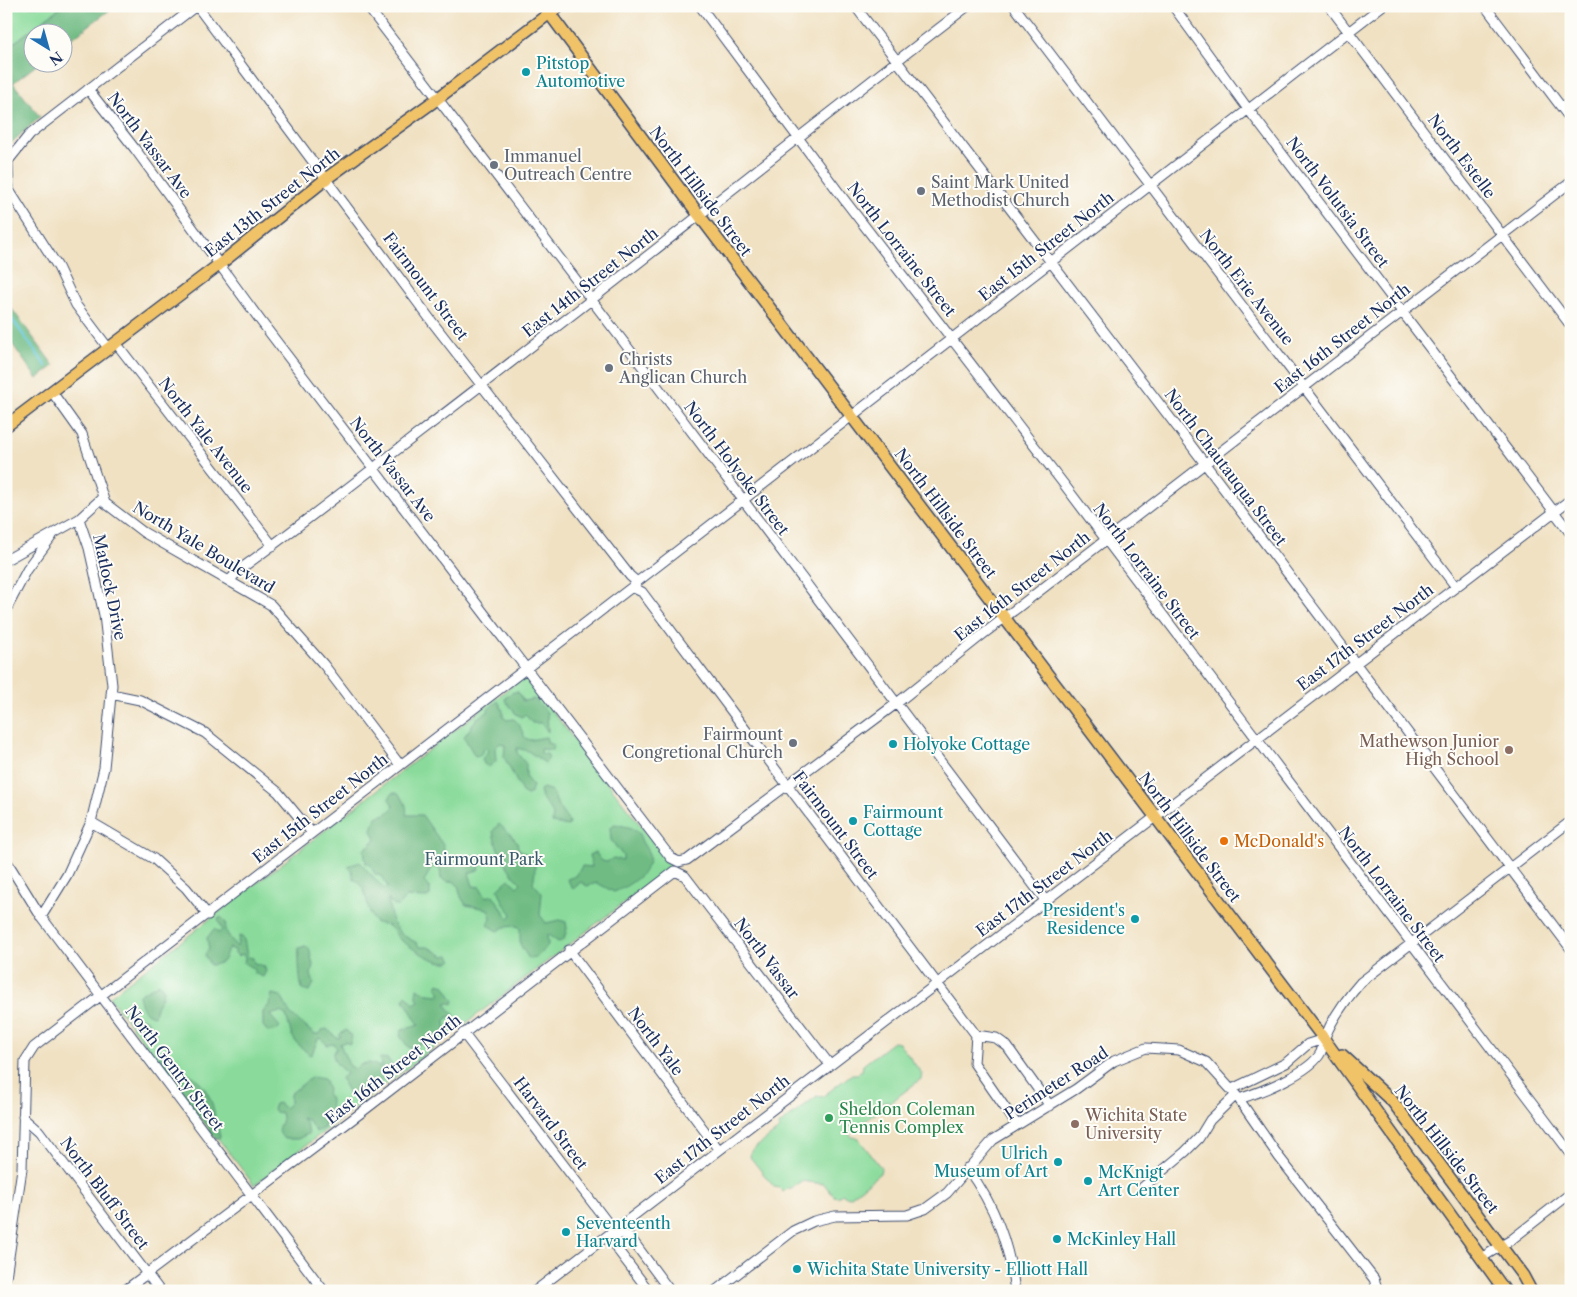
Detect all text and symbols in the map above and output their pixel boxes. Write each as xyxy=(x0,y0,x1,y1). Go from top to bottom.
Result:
north arrow xyxy=(22,22,72,72)
text: N xyxy=(46,48,66,69)
place label: Pitstop Automotive xyxy=(535,53,625,91)
marker: Pitstop Automotive xyxy=(520,66,532,78)
street label: North Vassar Ave xyxy=(104,88,196,202)
street label: North Estelle xyxy=(1424,110,1500,202)
street label: North Hillside Street xyxy=(646,122,757,260)
street label: North Volutsia Street xyxy=(1282,133,1394,272)
street label: East 13th Street North xyxy=(200,143,344,261)
place label: Immanuel Outreach Centre xyxy=(504,146,632,184)
marker: Immanuel Outreach Centre xyxy=(488,159,500,171)
place label: Saint Mark United Methodist Church xyxy=(931,172,1070,210)
street label: North Lorraine Street xyxy=(843,178,961,320)
marker: Saint Mark United Methodist Church xyxy=(915,185,927,197)
street label: East 15th Street North xyxy=(974,187,1118,305)
street label: East 14th Street North xyxy=(518,223,662,341)
street label: North Erie Avenue xyxy=(1196,225,1298,349)
street label: Fairmount Street xyxy=(379,228,473,344)
street label: East 16th Street North xyxy=(1270,279,1414,397)
place label: Christs Anglican Church xyxy=(618,349,747,387)
marker: Christs Anglican Church xyxy=(603,362,615,374)
street label: North Yale Avenue xyxy=(155,373,257,497)
street label: North Chautauqua Street xyxy=(1160,385,1292,550)
street label: North Holyoke Street xyxy=(680,397,794,539)
street label: North Vassar Ave xyxy=(346,413,440,525)
street label: North Hillside Street xyxy=(891,444,1002,582)
street label: North Yale Boulevard xyxy=(129,497,279,597)
street label: North Lorraine Street xyxy=(1089,499,1205,643)
street label: East 16th Street North xyxy=(950,527,1094,645)
street label: Matlock Drive xyxy=(89,532,131,642)
street label: East 17th Street North xyxy=(1293,579,1437,695)
place label: Fairmount Congretional Church xyxy=(622,724,783,762)
place label: Mathewson Junior High School xyxy=(1359,731,1499,769)
place label: Holyoke Cottage xyxy=(903,734,1030,754)
marker: Fairmount Congretional Church xyxy=(787,737,799,749)
marker: Holyoke Cottage xyxy=(887,738,899,750)
marker: Mathewson Junior High School xyxy=(1503,744,1515,756)
street label: East 15th Street North xyxy=(248,749,392,867)
street label: Fairmount Street xyxy=(789,767,883,883)
street label: North Hillside Street xyxy=(1135,768,1246,906)
place label: Fairmount Cottage xyxy=(863,802,943,840)
marker: Fairmount Cottage xyxy=(847,815,859,827)
street label: North Lorraine Street xyxy=(1334,822,1450,966)
street label: East 17th Street North xyxy=(972,825,1116,941)
place label: McDonald's xyxy=(1234,831,1324,851)
marker: McDonald's xyxy=(1218,835,1230,847)
park label: Fairmount Park xyxy=(424,849,544,869)
place label: President's Residence xyxy=(1042,900,1125,938)
marker: President's Residence xyxy=(1129,913,1141,925)
street label: North Vassar xyxy=(730,914,804,1003)
street label: North Gentry Street xyxy=(121,1001,229,1135)
street label: North Yale xyxy=(624,1003,688,1079)
street label: East 16th Street North xyxy=(321,1010,465,1128)
street label: Perimeter Road xyxy=(1000,1042,1112,1124)
street label: East 17th Street North xyxy=(651,1070,793,1188)
street label: Harvard Street xyxy=(510,1073,593,1174)
street label: North Hillside Street xyxy=(1391,1081,1504,1217)
place label: Sheldon Coleman Tennis Complex xyxy=(839,1099,975,1137)
place label: Wichita State University xyxy=(1084,1105,1187,1143)
marker: Sheldon Coleman Tennis Complex xyxy=(823,1112,835,1124)
marker: Wichita State University xyxy=(1069,1118,1081,1130)
street label: North Bluff Street xyxy=(56,1133,154,1253)
place label: Ulrich Museum of Art xyxy=(934,1143,1048,1181)
marker: Ulrich Museum of Art xyxy=(1052,1156,1064,1168)
place label: McKnigt Art Center xyxy=(1097,1162,1179,1200)
marker: McKnigt Art Center xyxy=(1082,1175,1094,1187)
place label: Seventeenth Harvard xyxy=(576,1213,671,1251)
marker: Seventeenth Harvard xyxy=(560,1226,572,1238)
place label: McKinley Hall xyxy=(1067,1229,1176,1249)
marker: McKinley Hall xyxy=(1051,1233,1063,1245)
place label: Wichita State University - Elliott Hall xyxy=(806,1259,1088,1279)
marker: Wichita State University - Elliott Hall xyxy=(791,1263,803,1275)

